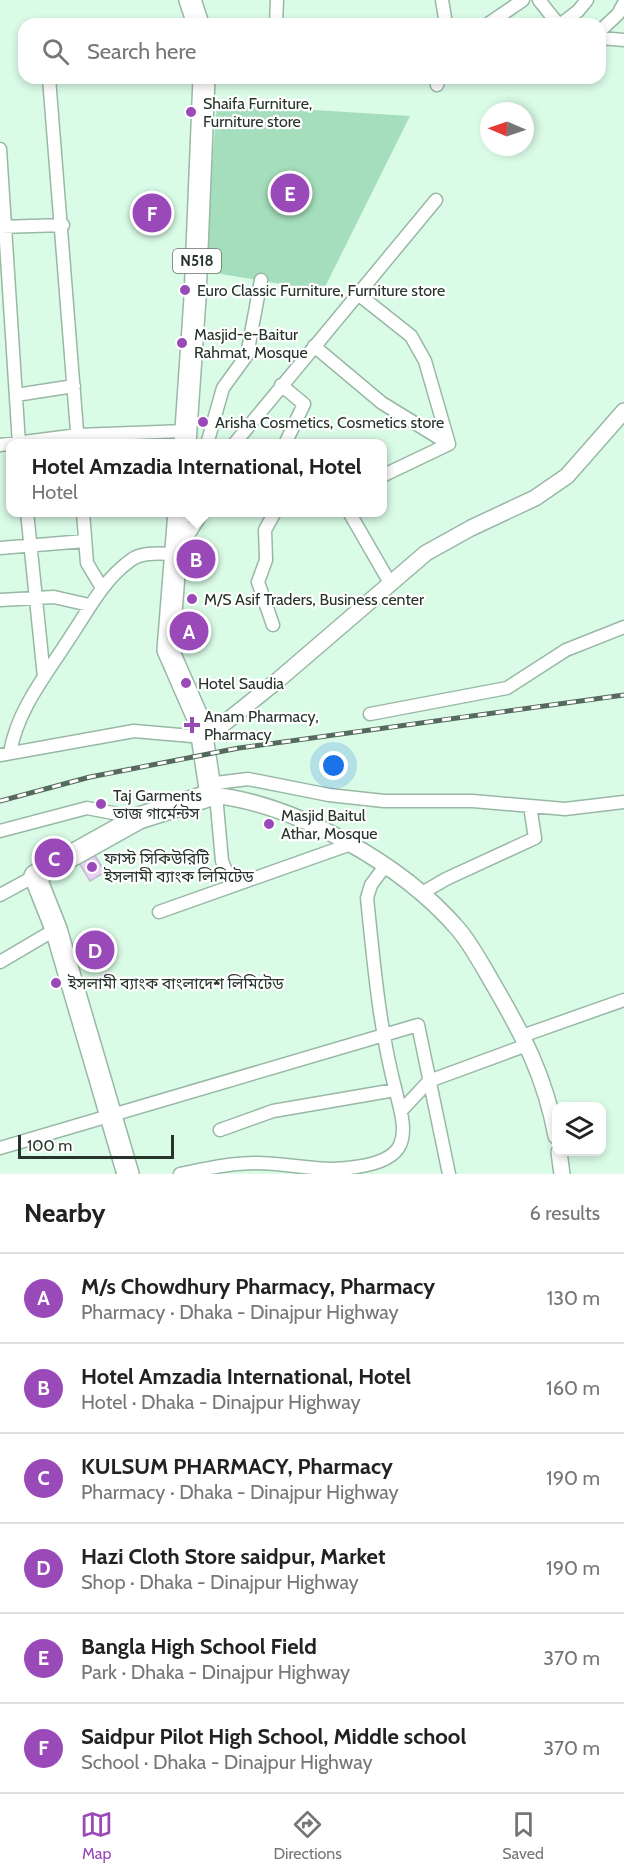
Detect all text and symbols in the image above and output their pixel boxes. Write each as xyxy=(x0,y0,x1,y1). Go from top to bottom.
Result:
search box xyxy=(18,18,606,84)
icon: search xyxy=(39,35,72,68)
text: Search here xyxy=(87,38,196,65)
place label: Shaifa Furniture, Furniture store xyxy=(203,94,312,131)
north arrow xyxy=(480,102,534,156)
marker: Shaifa Furniture, Furniture store xyxy=(184,105,198,119)
pin: E xyxy=(270,170,310,216)
pin: F xyxy=(132,190,172,236)
road number: N518 xyxy=(173,249,221,273)
place label: Euro Classic Furniture, Furniture store xyxy=(197,281,445,300)
marker: Euro Classic Furniture, Furniture store xyxy=(178,283,192,297)
place label: Masjid-e-Baitur Rahmat, Mosque xyxy=(194,325,308,362)
marker: Masjid-e-Baitur Rahmat, Mosque xyxy=(175,336,189,350)
place label: Arisha Cosmetics, Cosmetics store xyxy=(215,413,444,432)
marker: Arisha Cosmetics, Cosmetics store xyxy=(196,415,210,429)
popup xyxy=(6,439,387,517)
text: Hotel Amzadia International, Hotel xyxy=(31,453,362,480)
text: Hotel xyxy=(31,480,78,504)
pin: B xyxy=(176,536,216,582)
place label: M/S Asif Traders, Business center xyxy=(204,590,425,609)
marker: M/S Asif Traders, Business center xyxy=(185,592,199,606)
pin: A xyxy=(170,608,208,654)
place label: Hotel Saudia xyxy=(198,674,284,693)
marker: Hotel Saudia xyxy=(179,676,193,690)
place label: Anam Pharmacy, Pharmacy xyxy=(204,707,319,744)
marker: Anam Pharmacy, Pharmacy xyxy=(185,718,199,732)
your location xyxy=(319,751,348,780)
place label: Taj Garments তাজ গার্মেন্টস xyxy=(112,786,202,823)
marker: Taj Garments তাজ গার্মেন্টস xyxy=(94,797,108,811)
place label: Masjid Baitul Athar, Mosque xyxy=(281,806,378,843)
marker: Masjid Baitul Athar, Mosque xyxy=(262,817,276,831)
pin: C xyxy=(34,836,74,880)
place label: ফাস্ট সিকিউরিটি ইসলামী ব্যাংক লিমিটেড xyxy=(103,849,254,886)
marker: ফাস্ট সিকিউরিটি ইসলামী ব্যাংক লিমিটেড xyxy=(85,860,99,874)
pin: D xyxy=(76,928,115,972)
place label: ইসলামী ব্যাংক বাংলাদেশ লিমিটেড xyxy=(67,974,284,993)
marker: ইসলামী ব্যাংক বাংলাদেশ লিমিটেড xyxy=(49,976,63,990)
map controls xyxy=(552,1102,606,1156)
button: layers xyxy=(552,1102,606,1156)
scale bar xyxy=(18,1132,174,1160)
text: 100 m xyxy=(27,1136,72,1155)
text: Nearby xyxy=(24,1197,105,1229)
text: 6 results xyxy=(529,1201,600,1225)
text: M/s Chowdhury Pharmacy, Pharmacy xyxy=(81,1273,435,1300)
text: A xyxy=(37,1286,50,1310)
text: 130 m xyxy=(547,1286,600,1310)
text: Pharmacy · Dhaka - Dinajpur Highway xyxy=(81,1300,399,1324)
text: Hotel Amzadia International, Hotel xyxy=(81,1363,411,1390)
text: B xyxy=(37,1376,50,1400)
text: 160 m xyxy=(546,1376,600,1400)
text: Hotel · Dhaka - Dinajpur Highway xyxy=(81,1390,361,1414)
text: KULSUM PHARMACY, Pharmacy xyxy=(81,1453,393,1480)
text: C xyxy=(37,1466,50,1490)
text: 190 m xyxy=(546,1466,600,1490)
text: Pharmacy · Dhaka - Dinajpur Highway xyxy=(81,1480,399,1504)
text: Hazi Cloth Store saidpur, Market xyxy=(81,1543,386,1570)
text: D xyxy=(36,1556,51,1580)
text: 190 m xyxy=(546,1556,600,1580)
text: Shop · Dhaka - Dinajpur Highway xyxy=(81,1570,359,1594)
text: Bangla High School Field xyxy=(81,1633,317,1660)
text: E xyxy=(38,1646,49,1670)
text: 370 m xyxy=(543,1646,600,1670)
text: Park · Dhaka - Dinajpur Highway xyxy=(81,1660,350,1684)
text: Saidpur Pilot High School, Middle school xyxy=(81,1723,466,1750)
text: F xyxy=(38,1736,49,1760)
text: 370 m xyxy=(543,1736,600,1760)
text: School · Dhaka - Dinajpur Highway xyxy=(81,1750,373,1774)
tab: Map xyxy=(80,1808,113,1863)
tab: Directions xyxy=(274,1808,342,1863)
tab: Saved xyxy=(502,1808,544,1863)

